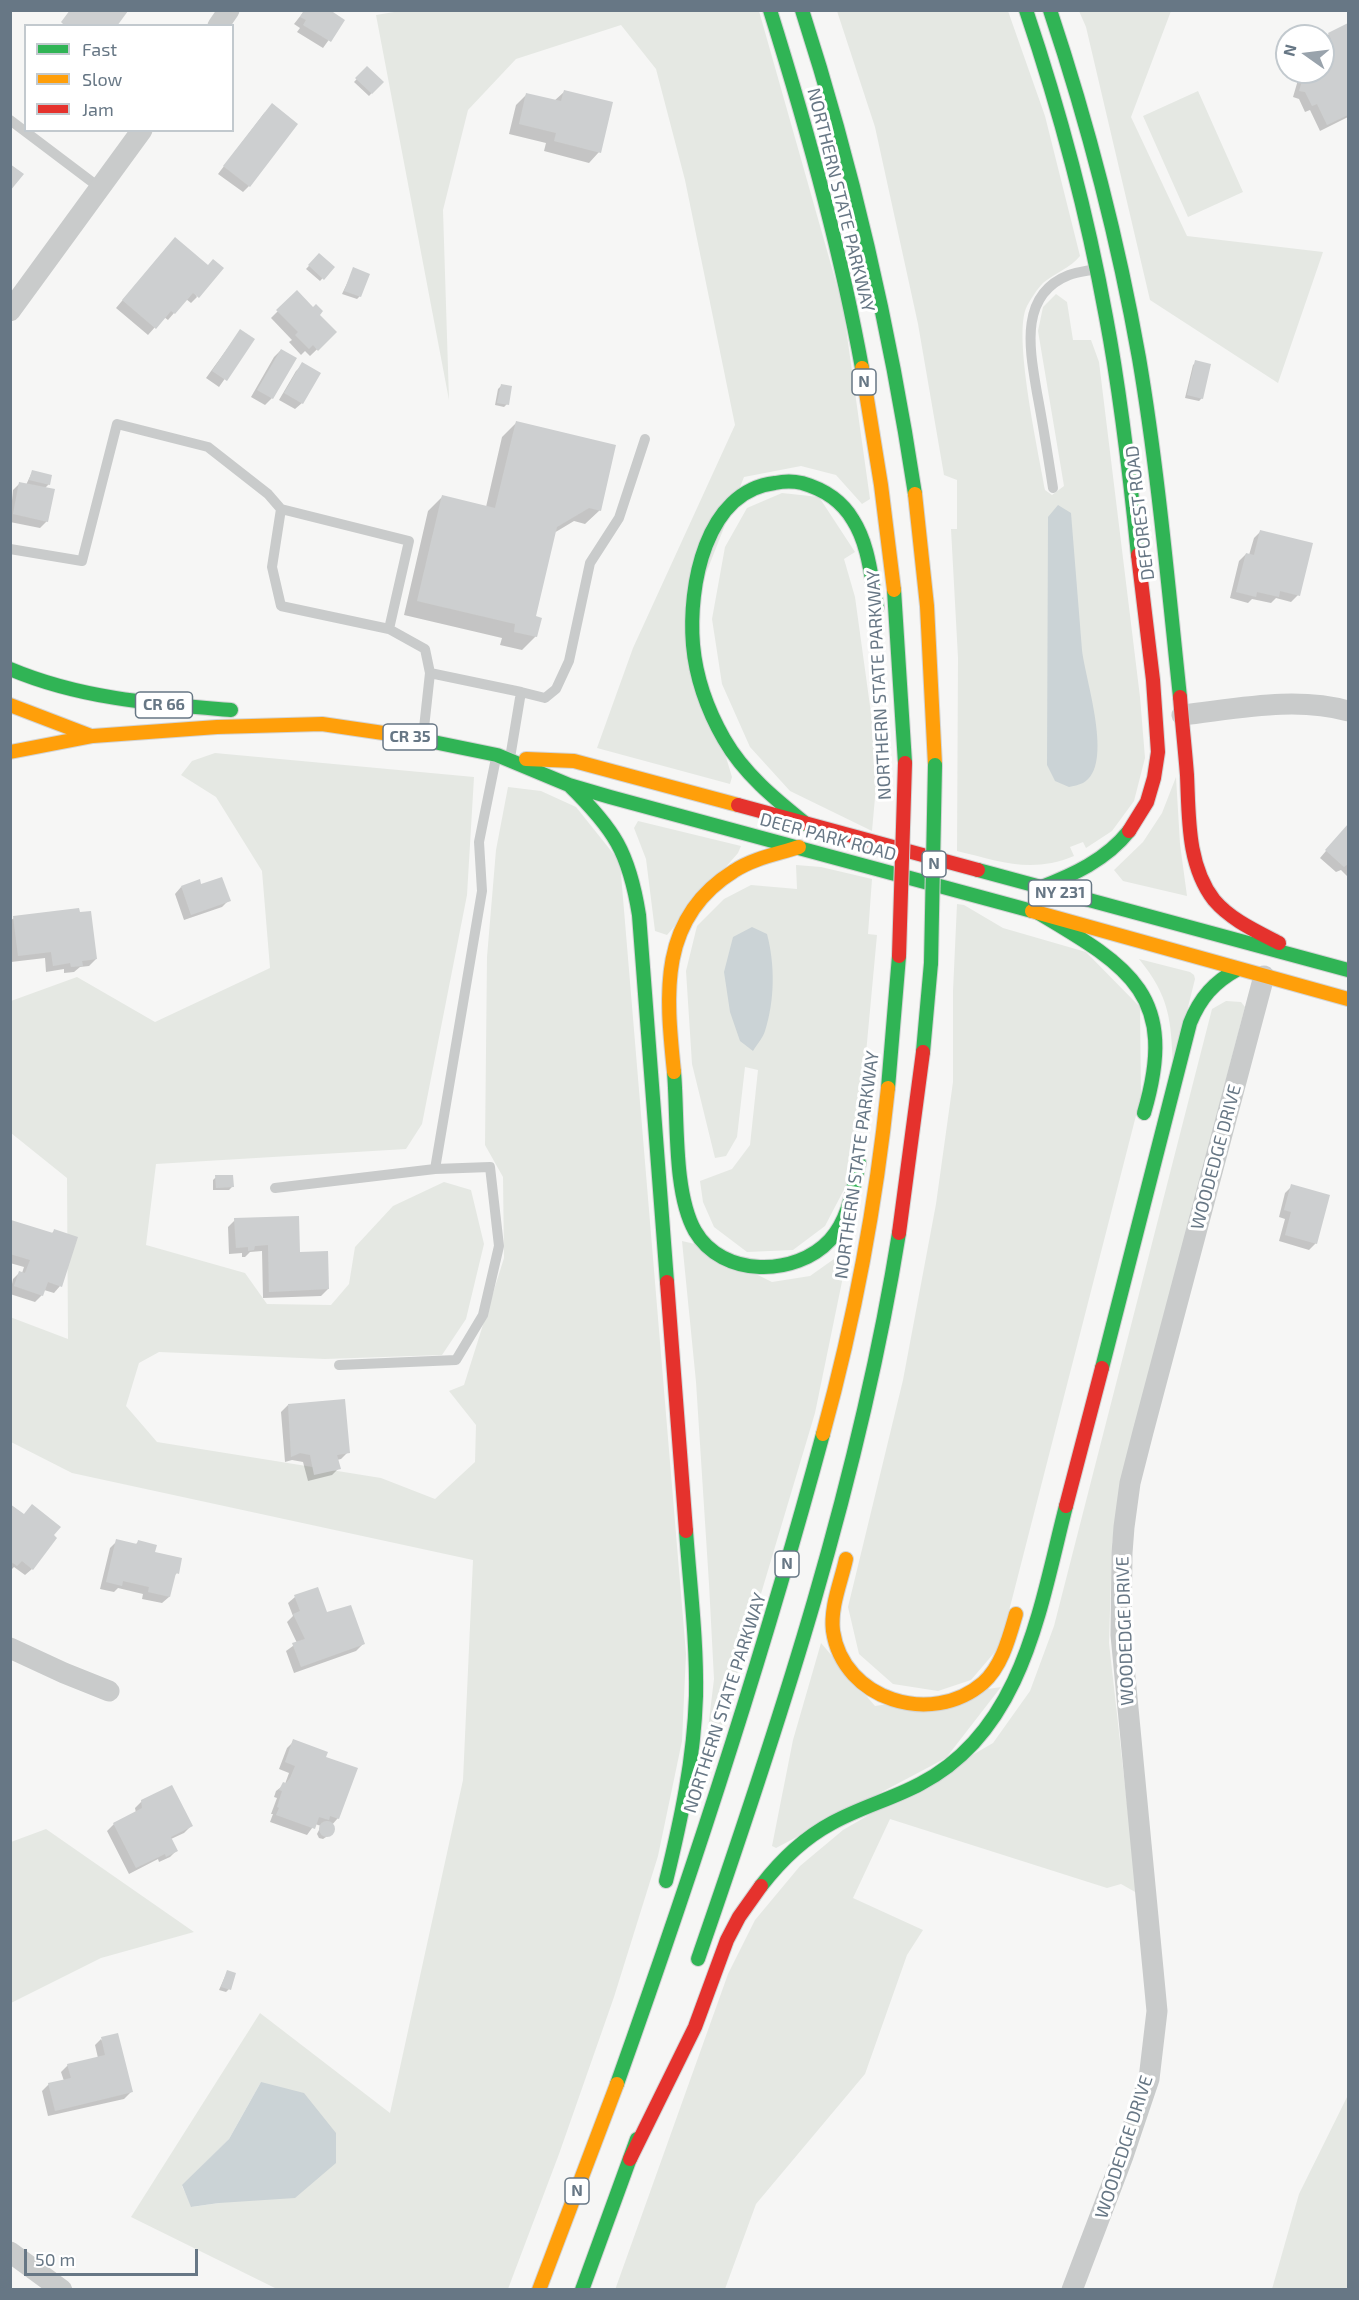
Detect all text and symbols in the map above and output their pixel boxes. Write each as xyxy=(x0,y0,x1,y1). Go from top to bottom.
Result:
legend xyxy=(24,24,234,132)
north arrow xyxy=(1275,24,1335,84)
text: Fast xyxy=(82,38,117,60)
text: N xyxy=(1278,42,1300,58)
text: Slow xyxy=(82,68,122,90)
street label: NORTHERN STATE PARKWAY xyxy=(803,86,879,314)
text: Jam xyxy=(82,98,114,120)
road number: N xyxy=(852,369,876,395)
street label: DEFOREST ROAD xyxy=(1121,444,1159,582)
street label: NORTHERN STATE PARKWAY xyxy=(862,569,896,801)
road number: CR 66 xyxy=(136,692,192,718)
road number: CR 35 xyxy=(383,724,437,750)
street label: DEER PARK ROAD xyxy=(757,808,899,866)
road number: N xyxy=(922,851,946,877)
road number: NY 231 xyxy=(1028,880,1092,906)
street label: NORTHERN STATE PARKWAY xyxy=(830,1049,884,1281)
street label: WOODEDGE DRIVE xyxy=(1186,1082,1246,1232)
road number: N xyxy=(775,1551,799,1577)
street label: WOODEDGE DRIVE xyxy=(1112,1556,1138,1706)
street label: NORTHERN STATE PARKWAY xyxy=(679,1590,771,1816)
street label: WOODEDGE DRIVE xyxy=(1091,2073,1157,2221)
road number: N xyxy=(565,2178,589,2204)
scale bar xyxy=(27,2237,201,2275)
text: 50 m xyxy=(35,2248,75,2270)

